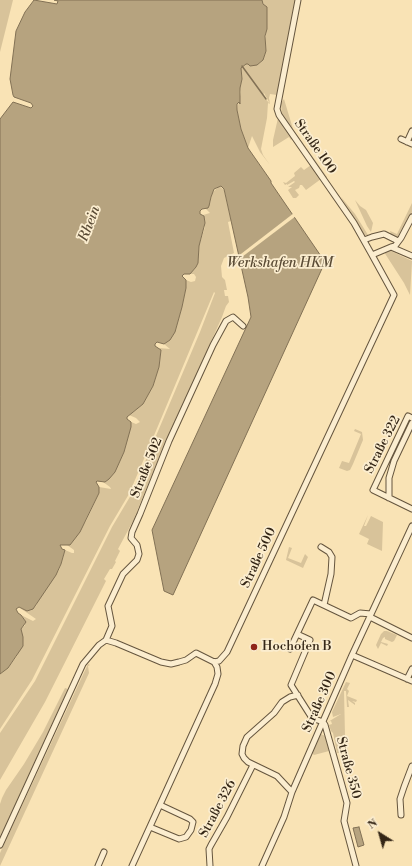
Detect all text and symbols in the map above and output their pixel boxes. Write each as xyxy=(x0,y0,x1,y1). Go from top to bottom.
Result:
street label: Straße 100 xyxy=(290,117,340,177)
water label: Rhein xyxy=(76,204,104,244)
water label: Werkshafen HKM xyxy=(227,256,333,272)
street label: Straße 322 xyxy=(362,414,404,476)
street label: Straße 502 xyxy=(128,436,166,500)
street label: Straße 500 xyxy=(238,525,280,591)
place label: Hochofen B xyxy=(262,639,332,655)
marker: Hochofen B xyxy=(249,642,259,652)
street label: Straße 300 xyxy=(300,669,340,735)
street label: Straße 350 xyxy=(332,735,364,801)
street label: Straße 326 xyxy=(196,777,240,841)
north arrow xyxy=(360,814,400,854)
text: N xyxy=(365,816,380,833)

